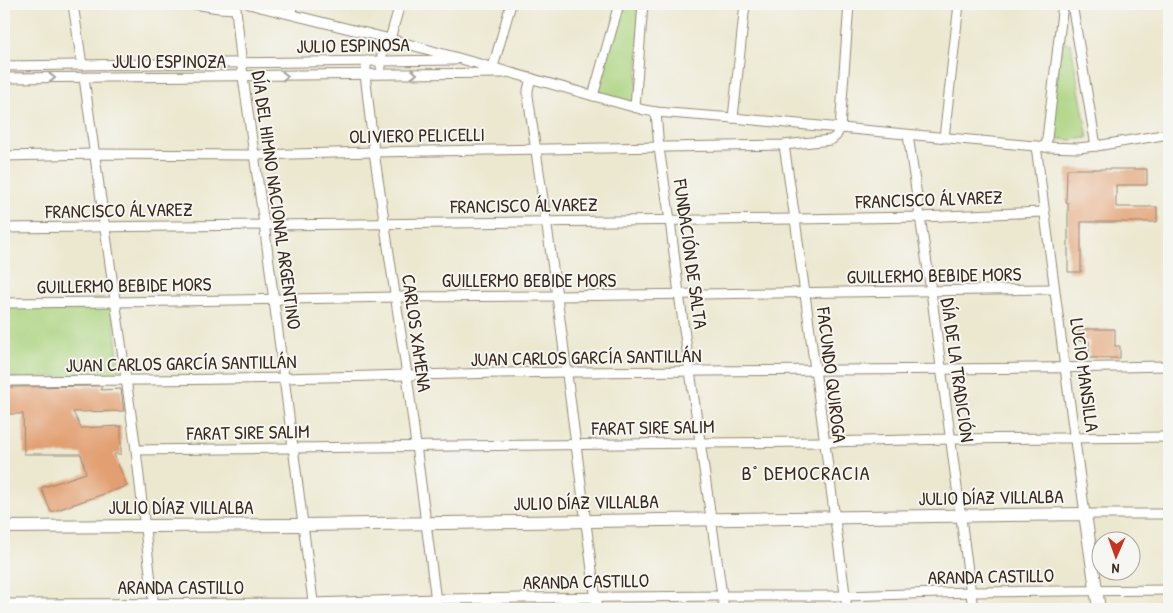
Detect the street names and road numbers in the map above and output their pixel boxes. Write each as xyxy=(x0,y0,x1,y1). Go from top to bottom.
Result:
street label: JULIO ESPINOSA xyxy=(296,31,410,59)
street label: JULIO ESPINOZA xyxy=(112,48,226,74)
street label: DÍA DEL HIMNO NACIONAL ARGENTINO xyxy=(246,69,308,331)
street label: OLIVIERO PELICELLI xyxy=(349,121,485,149)
street label: FUNDACIÓN DE SALTA xyxy=(667,176,714,331)
street label: FRANCISCO ÁLVAREZ xyxy=(854,183,1003,215)
street label: FRANCISCO ÁLVAREZ xyxy=(449,191,598,219)
street label: FRANCISCO ÁLVAREZ xyxy=(44,196,193,224)
street label: GUILLERMO BEBIDE MORS xyxy=(846,260,1022,290)
street label: GUILLERMO BEBIDE MORS xyxy=(442,267,617,293)
street label: GUILLERMO BEBIDE MORS xyxy=(36,270,212,300)
street label: CARLOS XAMENA xyxy=(396,272,438,394)
street label: DÍA DE LA TRADICIÓN xyxy=(935,296,981,444)
street label: FACUNDO QUIROGA xyxy=(811,305,853,444)
street label: LUCIO MANSILLA xyxy=(1064,316,1106,434)
street label: JUAN CARLOS GARCÍA SANTILLÁN xyxy=(470,342,702,372)
street label: JUAN CARLOS GARCÍA SANTILLÁN xyxy=(65,348,297,378)
street label: FARAT SIRE SALIM xyxy=(590,413,715,441)
street label: FARAT SIRE SALIM xyxy=(185,418,310,446)
street label: JULIO DÍAZ VILLALBA xyxy=(918,483,1064,511)
street label: JULIO DÍAZ VILLALBA xyxy=(513,488,659,516)
street label: JULIO DÍAZ VILLALBA xyxy=(108,494,254,520)
street label: ARANDA CASTILLO xyxy=(928,562,1054,590)
street label: ARANDA CASTILLO xyxy=(523,567,649,595)
street label: ARANDA CASTILLO xyxy=(118,574,244,600)

